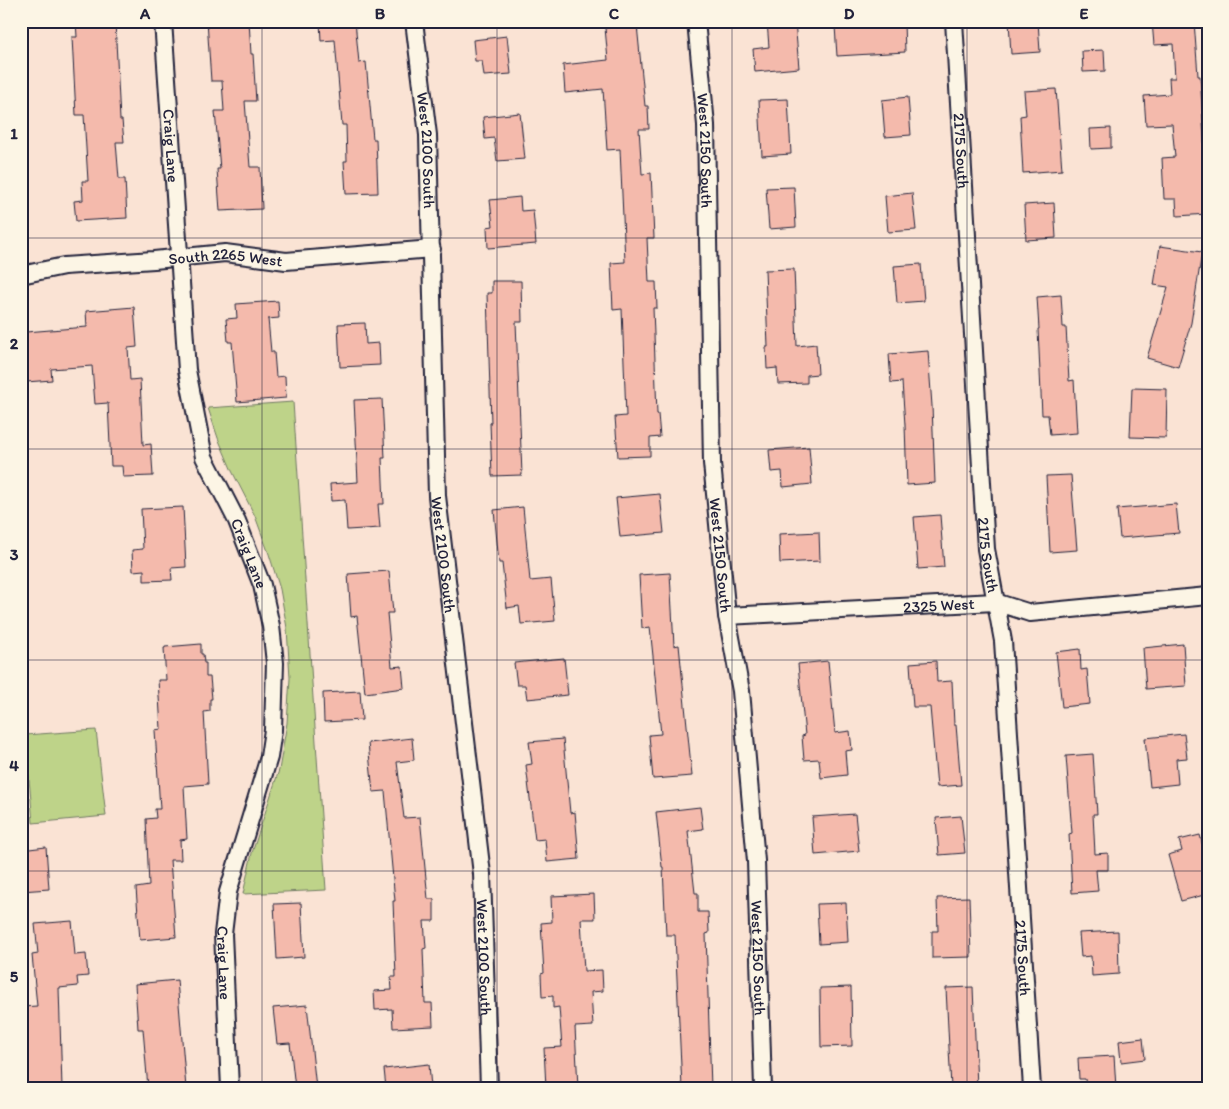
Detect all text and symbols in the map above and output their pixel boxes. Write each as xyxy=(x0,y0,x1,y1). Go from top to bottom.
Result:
text: A xyxy=(139,4,151,23)
text: B xyxy=(375,4,386,23)
text: C xyxy=(609,4,620,23)
text: D xyxy=(844,4,855,23)
text: E xyxy=(1080,4,1089,23)
street label: West 2100 South xyxy=(413,91,439,209)
street label: West 2150 South xyxy=(693,92,717,208)
street label: Craig Lane xyxy=(160,108,184,183)
street label: 2175 South xyxy=(950,112,974,189)
text: 1 xyxy=(10,124,18,143)
street label: South 2265 West xyxy=(167,243,284,270)
text: 2 xyxy=(10,334,19,353)
street label: West 2100 South xyxy=(428,495,460,614)
street label: West 2150 South xyxy=(706,497,736,613)
street label: Craig Lane xyxy=(227,515,272,591)
street label: 2175 South xyxy=(975,517,1003,594)
text: 3 xyxy=(10,545,19,564)
street label: 2325 West xyxy=(903,594,975,616)
text: 4 xyxy=(9,756,19,775)
street label: West 2100 South xyxy=(473,899,496,1016)
street label: West 2150 South xyxy=(748,900,770,1016)
street label: 2175 South xyxy=(1012,919,1035,996)
street label: Craig Lane xyxy=(213,925,235,1000)
text: 5 xyxy=(10,967,19,986)

